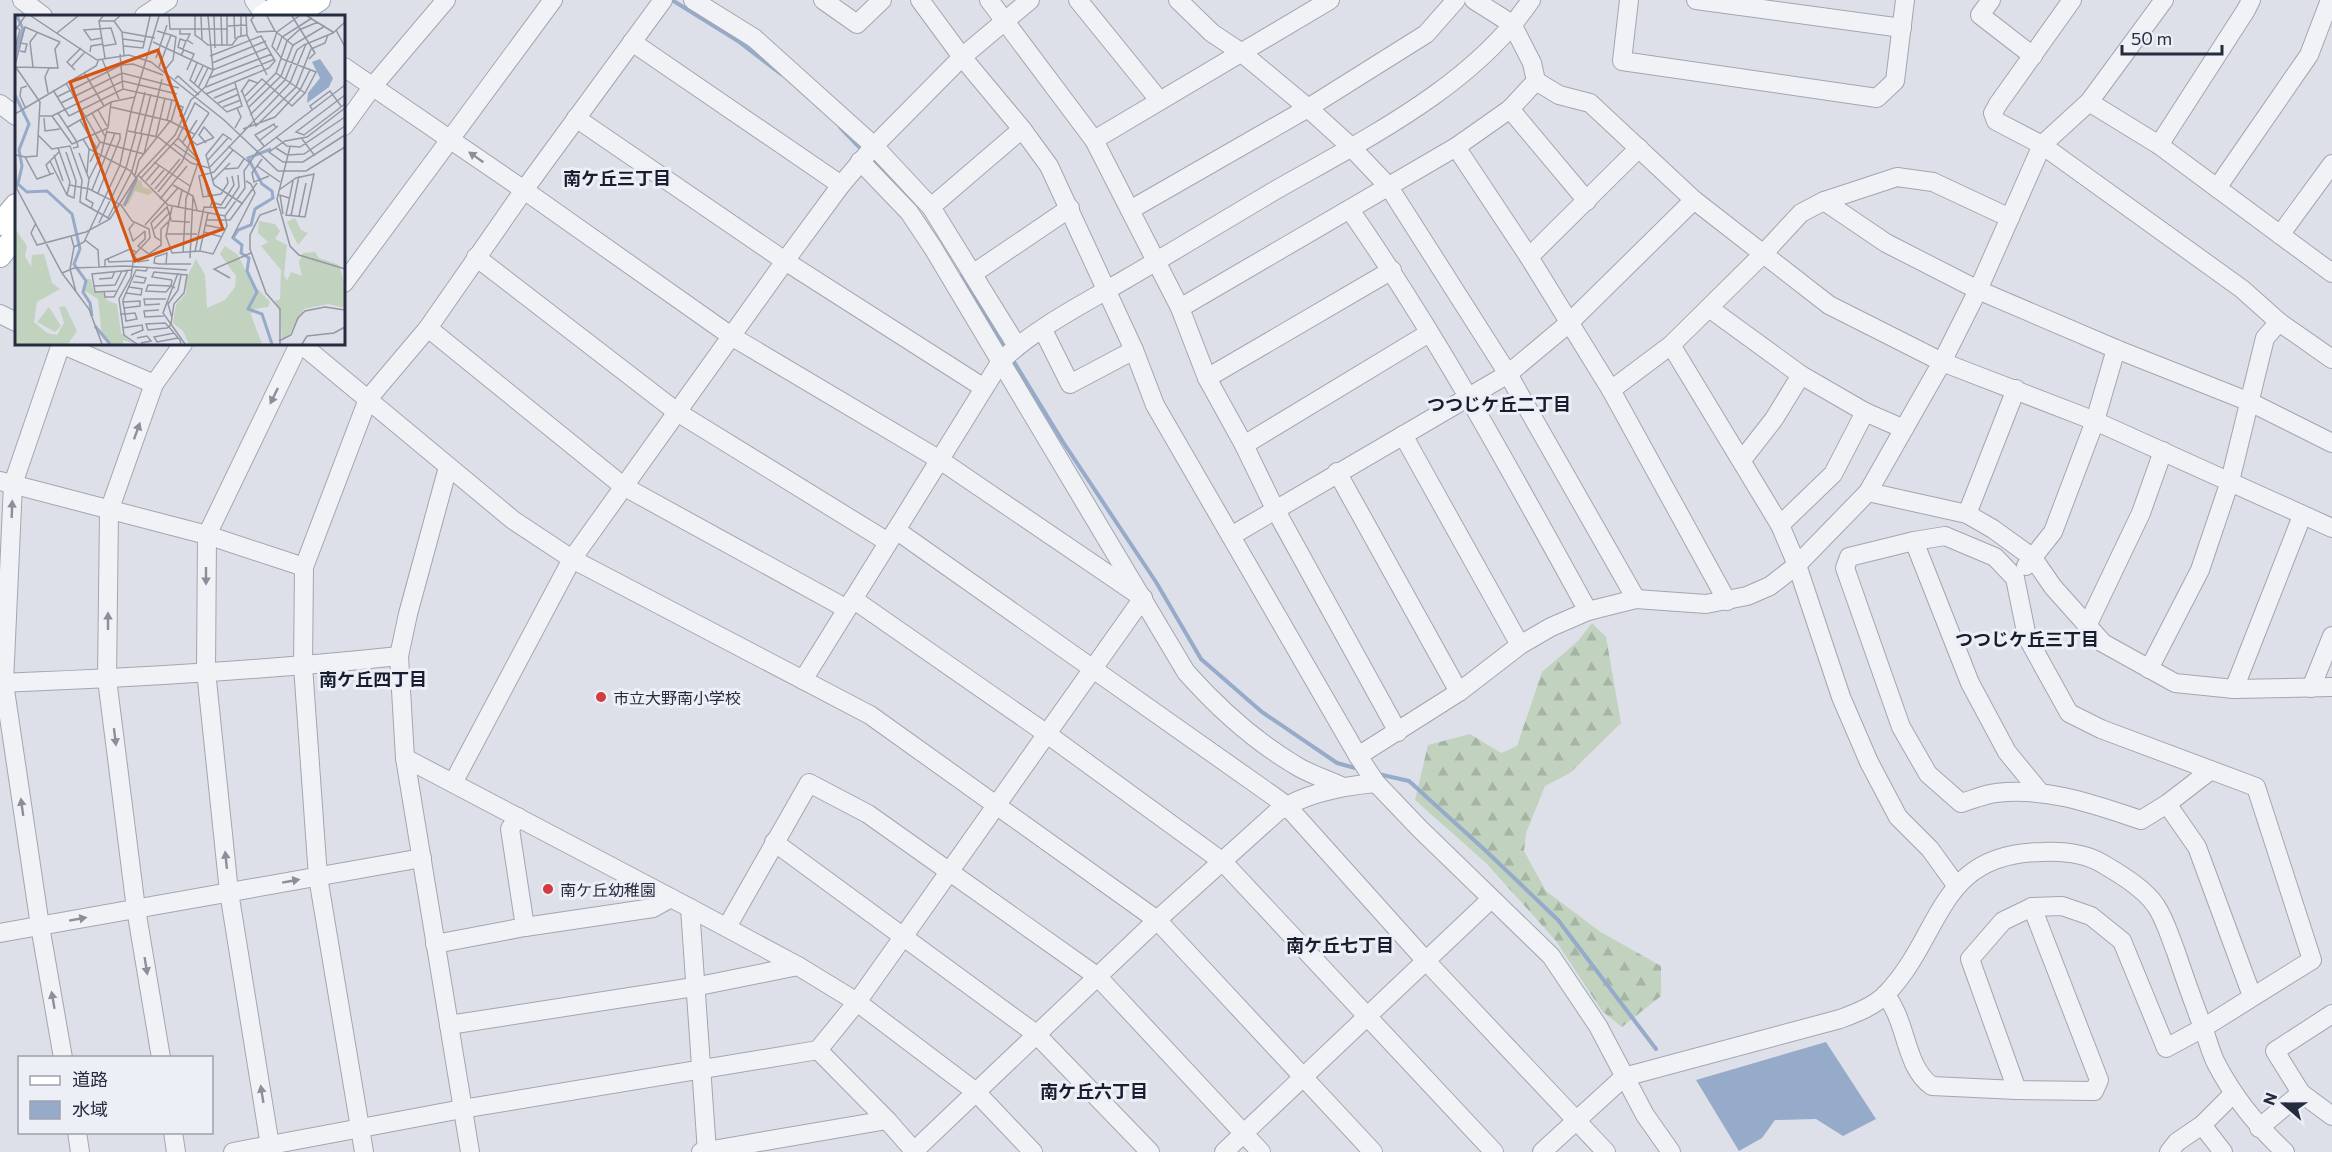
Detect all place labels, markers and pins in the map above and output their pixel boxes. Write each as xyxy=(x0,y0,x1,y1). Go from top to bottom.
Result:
place label: 市立大野南小学校 xyxy=(613,688,741,707)
marker: 市立大野南小学校 xyxy=(594,690,608,704)
place label: 南ケ丘幼稚園 xyxy=(560,880,656,899)
marker: 南ケ丘幼稚園 xyxy=(541,882,555,896)

